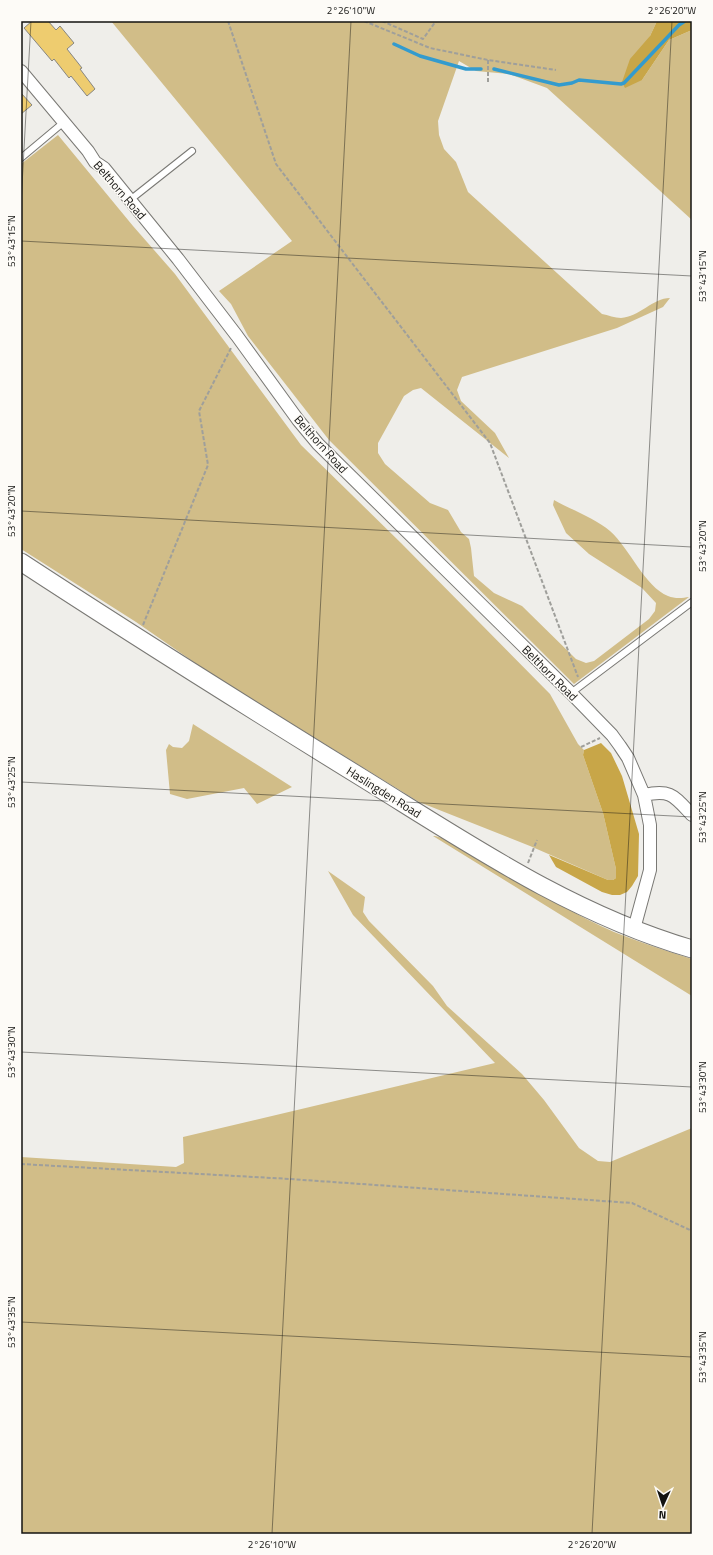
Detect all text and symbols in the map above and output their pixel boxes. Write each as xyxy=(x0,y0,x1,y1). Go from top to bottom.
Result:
text: 2°26'10"W xyxy=(327,3,375,18)
text: 2°26'20"W xyxy=(648,3,696,18)
street label: Belthorn Road xyxy=(89,156,151,224)
text: 53°43'15"N xyxy=(4,215,19,267)
text: 53°43'15"N xyxy=(695,250,710,302)
street label: Belthorn Road xyxy=(290,411,352,477)
text: 53°43'20"N xyxy=(4,485,19,537)
text: 53°43'20"N xyxy=(695,520,710,572)
street label: Belthorn Road xyxy=(518,641,582,705)
text: 53°43'25"N xyxy=(4,756,19,808)
street label: Haslingden Road xyxy=(343,761,425,823)
text: 53°43'25"N xyxy=(695,791,710,843)
text: 53°43'30"N xyxy=(4,1026,19,1078)
text: 53°43'30"N xyxy=(695,1061,710,1113)
text: 53°43'35"N xyxy=(4,1296,19,1348)
text: 53°43'35"N xyxy=(695,1331,710,1383)
north arrow xyxy=(643,1485,683,1525)
text: N xyxy=(658,1507,667,1523)
text: 2°26'10"W xyxy=(248,1537,296,1552)
text: 2°26'20"W xyxy=(568,1537,616,1552)

